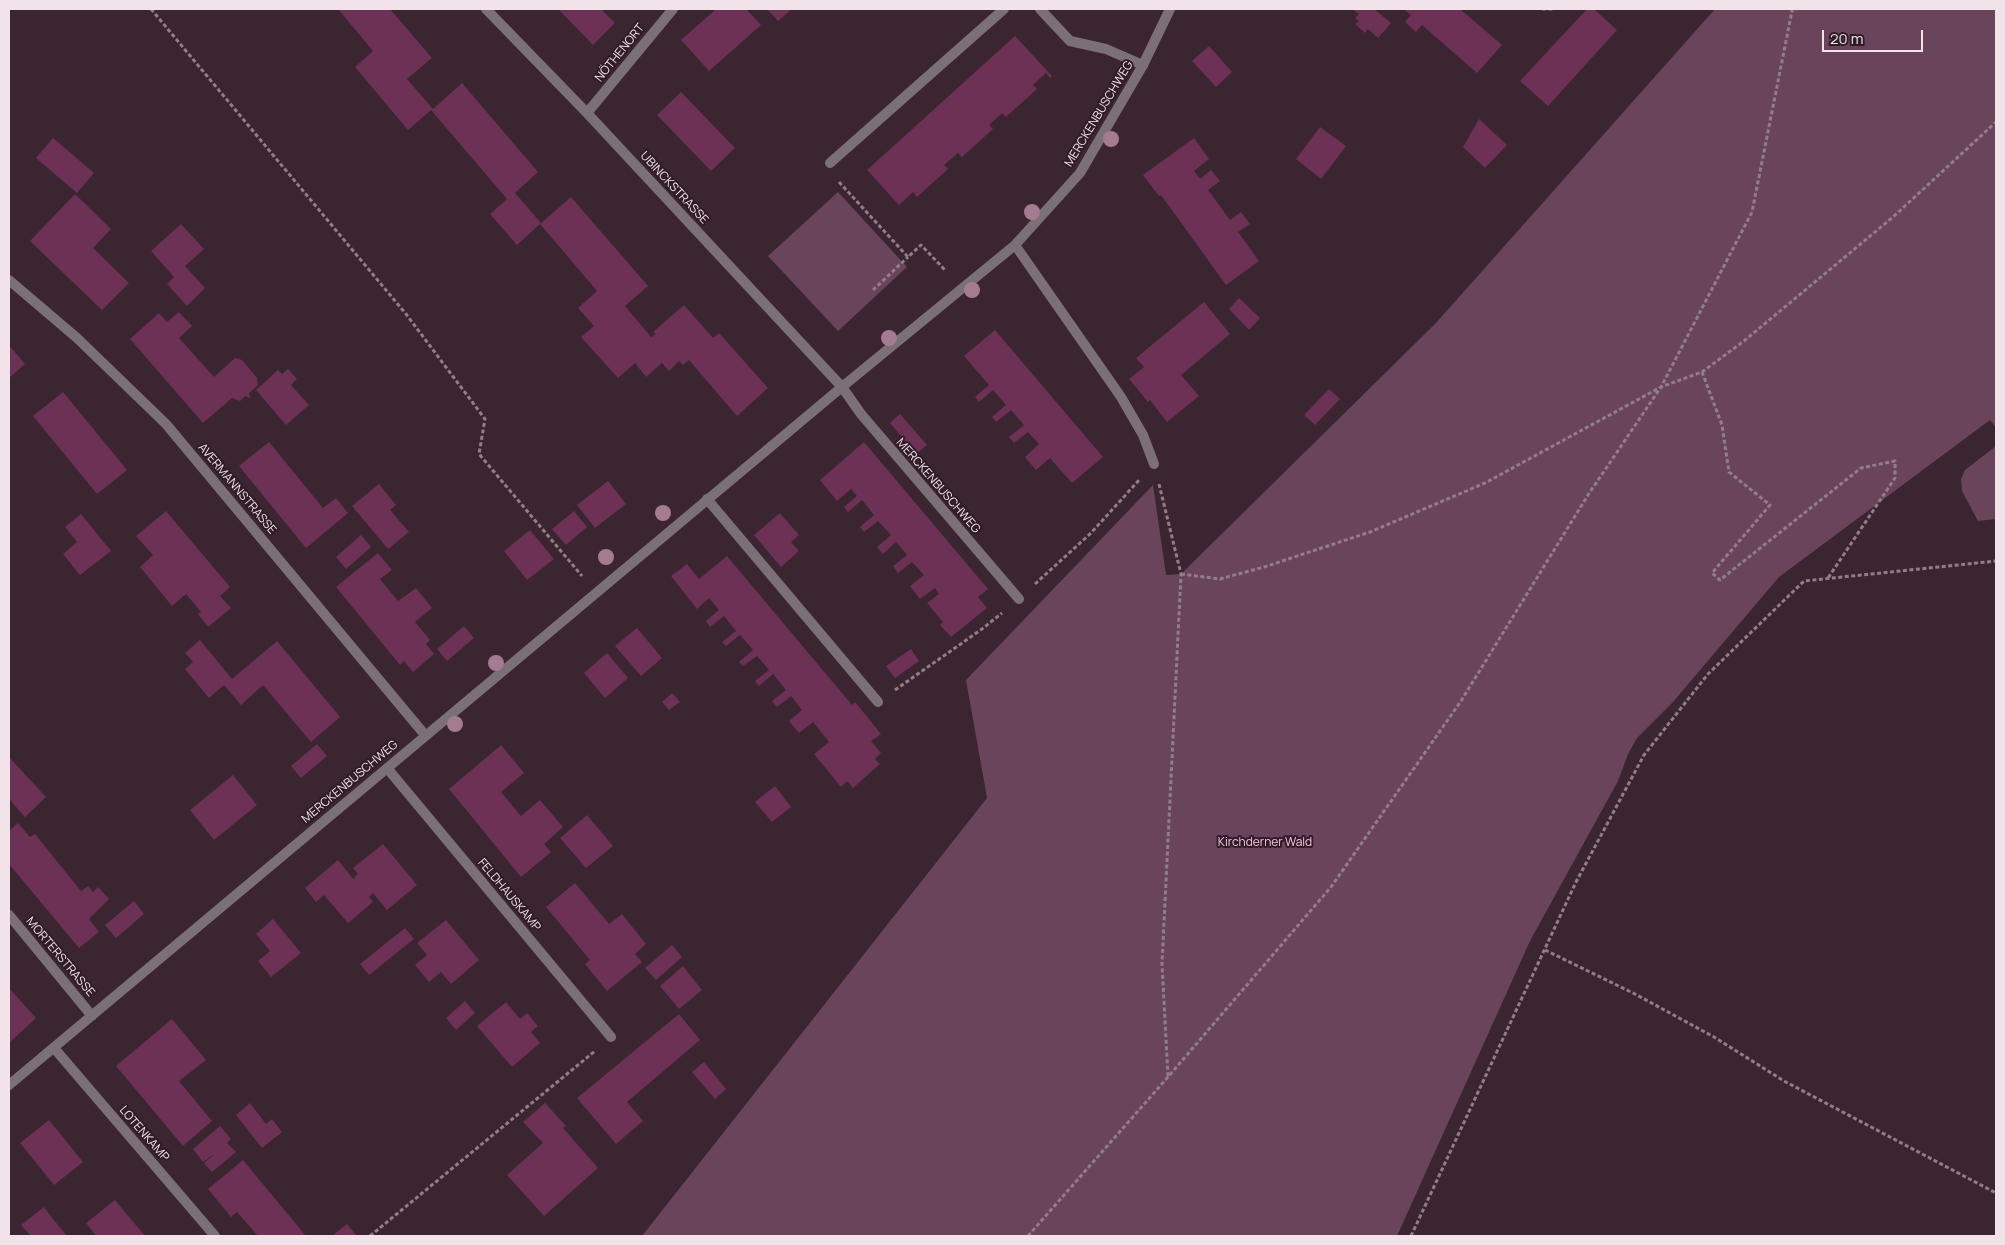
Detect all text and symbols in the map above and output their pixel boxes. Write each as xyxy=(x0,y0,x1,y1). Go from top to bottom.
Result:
scale bar xyxy=(1825,20,1926,52)
street label: NÖTHENORT xyxy=(592,21,648,85)
text: 20 m xyxy=(1830,28,1863,49)
street label: MERCKENBUSCHWEG xyxy=(1062,58,1136,170)
street label: UBINCKSTRASSE xyxy=(637,149,711,227)
street label: MERCKENBUSCHWEG xyxy=(893,436,983,536)
street label: AVERMANNSTRASSE xyxy=(195,441,279,537)
street label: MERCKENBUSCHWEG xyxy=(299,738,401,826)
park label: Kirchderner Wald xyxy=(1218,836,1312,850)
street label: FELDHAUSKAMP xyxy=(475,856,543,934)
street label: MORTERSTRASSE xyxy=(23,914,97,1000)
street label: LOTENKAMP xyxy=(116,1103,172,1165)

